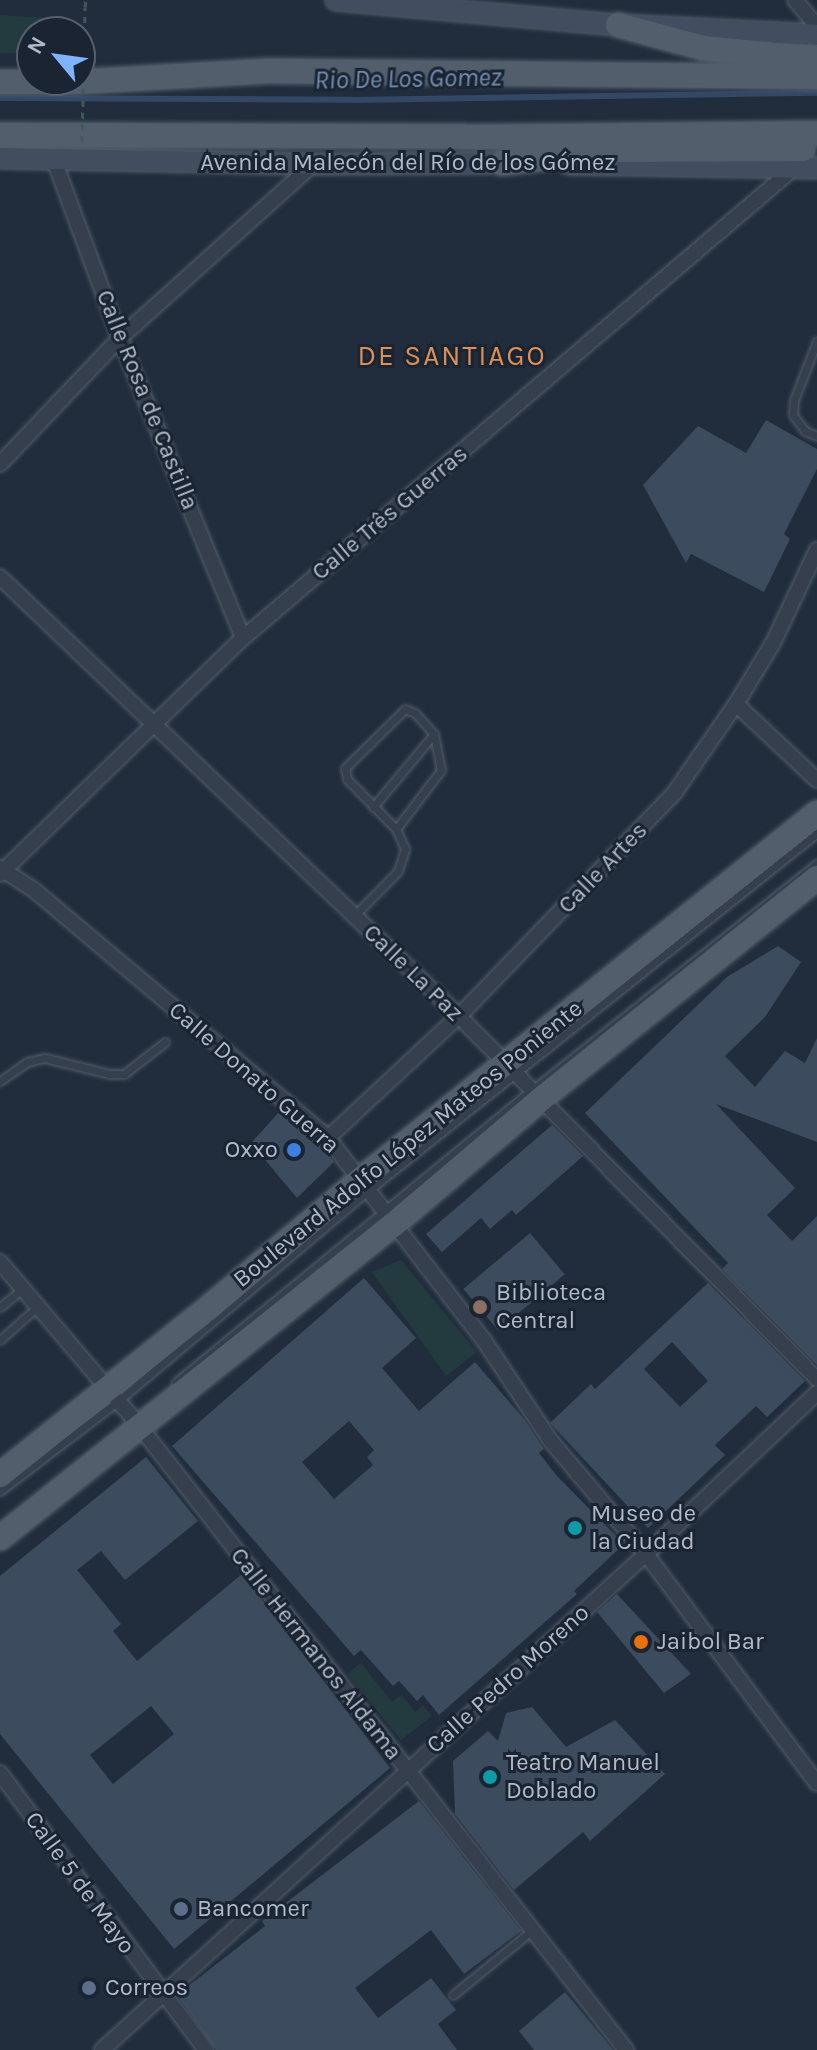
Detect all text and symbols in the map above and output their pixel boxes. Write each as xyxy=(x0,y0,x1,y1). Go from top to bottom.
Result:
north arrow xyxy=(16,16,96,96)
text: N xyxy=(22,32,52,59)
water label: Rio De Los Gomez xyxy=(314,62,502,96)
street label: Avenida Malecón del Río de los Gómez xyxy=(200,149,616,177)
street label: Calle Rosa de Castilla xyxy=(90,286,204,514)
district label: DE SANTIAGO xyxy=(357,339,547,373)
street label: Calle Três Guerras xyxy=(306,439,474,587)
street label: Calle Artes xyxy=(552,816,654,920)
street label: Calle La Paz xyxy=(357,918,469,1028)
street label: Boulevard Adolfo López Mateos Poniente xyxy=(228,994,588,1294)
street label: Calle Donato Guerra xyxy=(163,996,345,1160)
place label: Oxxo xyxy=(225,1136,278,1164)
marker: Oxxo xyxy=(285,1141,303,1159)
place label: Biblioteca Central xyxy=(496,1279,606,1335)
marker: Biblioteca Central xyxy=(471,1298,489,1316)
place label: Museo de la Ciudad xyxy=(591,1500,696,1556)
marker: Museo de la Ciudad xyxy=(566,1519,584,1537)
street label: Calle Hermanos Aldama xyxy=(224,1542,408,1766)
street label: Calle Pedro Moreno xyxy=(421,1598,595,1760)
place label: Jaibol Bar xyxy=(657,1628,764,1656)
marker: Jaibol Bar xyxy=(632,1633,650,1651)
place label: Teatro Manuel Doblado xyxy=(506,1749,660,1805)
marker: Teatro Manuel Doblado xyxy=(481,1768,499,1786)
street label: Calle 5 de Mayo xyxy=(19,1806,141,1960)
place label: Bancomer xyxy=(197,1895,309,1923)
marker: Bancomer xyxy=(172,1900,190,1918)
place label: Correos xyxy=(105,1974,188,2002)
marker: Correos xyxy=(80,1979,98,1997)

